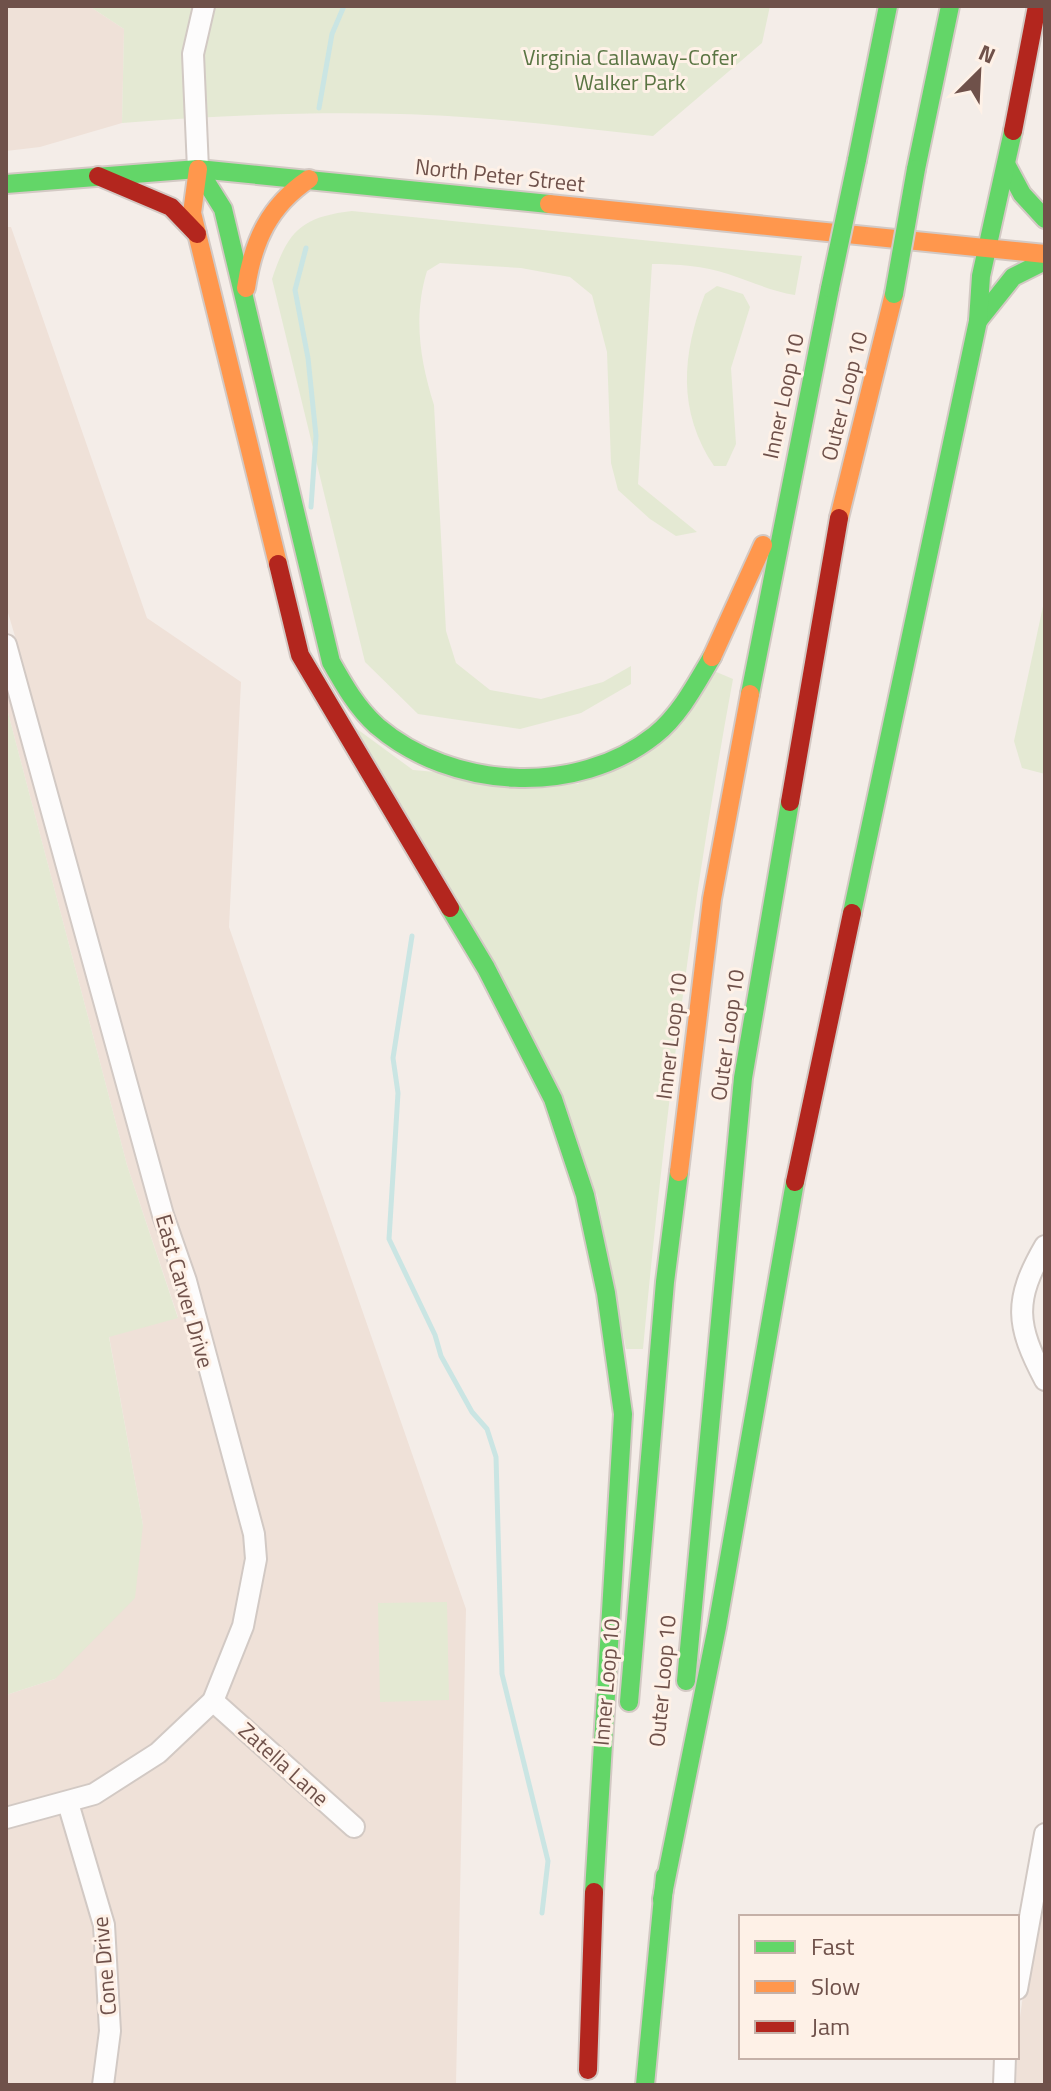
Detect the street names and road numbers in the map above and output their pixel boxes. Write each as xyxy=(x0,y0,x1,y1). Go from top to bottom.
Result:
street label: North Peter Street xyxy=(414,149,587,201)
street label: Outer Loop 10 xyxy=(812,328,876,464)
street label: Inner Loop 10 xyxy=(753,330,813,462)
street label: Outer Loop 10 xyxy=(701,967,753,1103)
street label: Inner Loop 10 xyxy=(646,971,696,1101)
street label: East Carver Drive xyxy=(147,1210,223,1372)
street label: Outer Loop 10 xyxy=(639,1614,685,1748)
street label: Inner Loop 10 xyxy=(584,1617,628,1747)
street label: Zatella Lane xyxy=(231,1714,337,1814)
street label: Cone Drive xyxy=(83,1915,125,2017)

